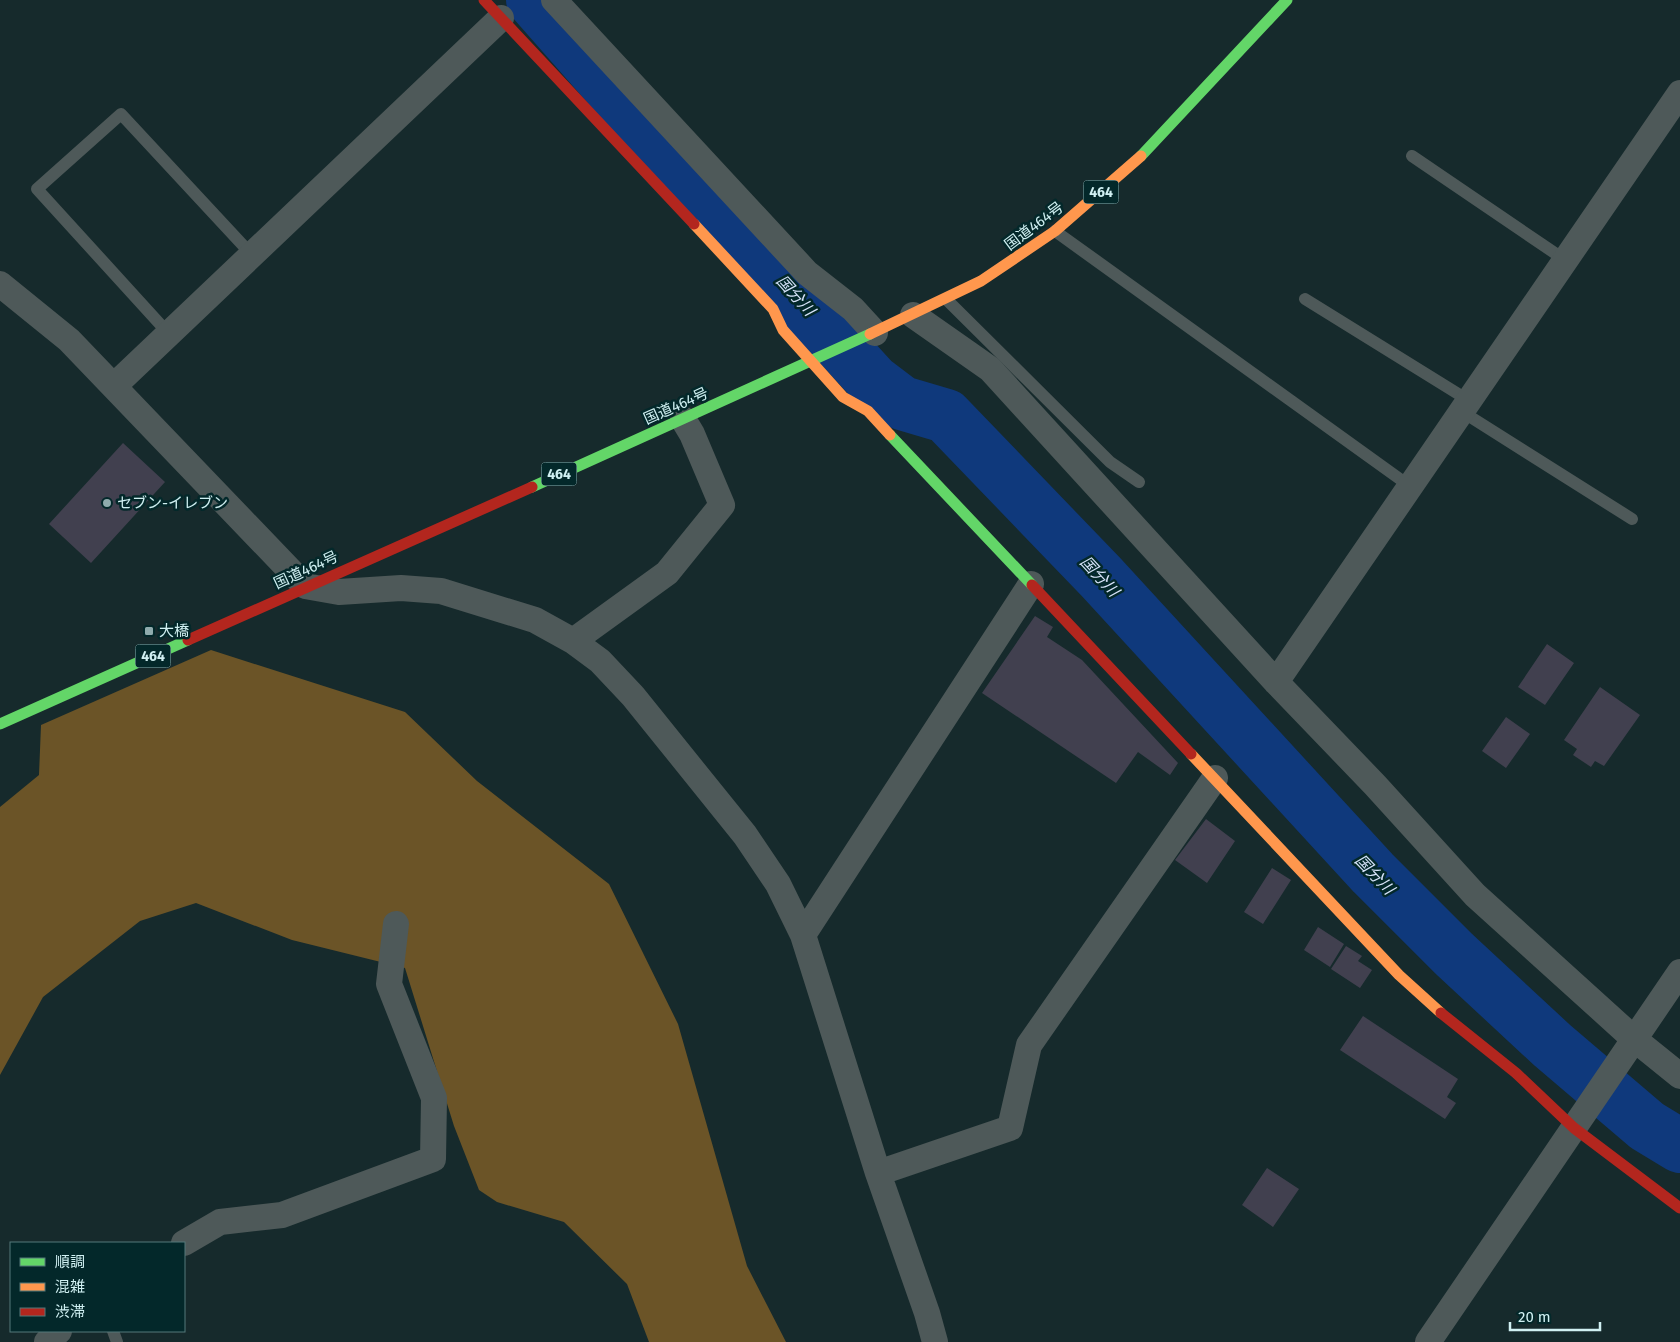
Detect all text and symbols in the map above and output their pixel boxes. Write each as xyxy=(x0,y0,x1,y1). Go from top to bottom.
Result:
road number: 464 xyxy=(1084,180,1118,203)
street label: 国道464号 xyxy=(1001,198,1067,254)
water label: 国分川 xyxy=(773,271,820,321)
street label: 国道464号 xyxy=(641,384,711,428)
road number: 464 xyxy=(542,462,576,486)
place label: セブン-イレブン xyxy=(117,494,228,512)
marker: セブン-イレブン xyxy=(101,497,113,509)
street label: 国道464号 xyxy=(271,547,341,593)
water label: 国分川 xyxy=(1076,552,1124,602)
place label: 大橋 xyxy=(159,622,189,640)
marker: 大橋 xyxy=(143,625,155,637)
road number: 464 xyxy=(136,644,170,668)
water label: 国分川 xyxy=(1351,850,1400,900)
legend xyxy=(10,1242,185,1332)
text: 順調 xyxy=(55,1253,85,1271)
text: 混雑 xyxy=(55,1278,85,1296)
scale bar xyxy=(1510,1300,1600,1332)
text: 渋滞 xyxy=(55,1303,85,1321)
text: 20 m xyxy=(1518,1308,1551,1326)

